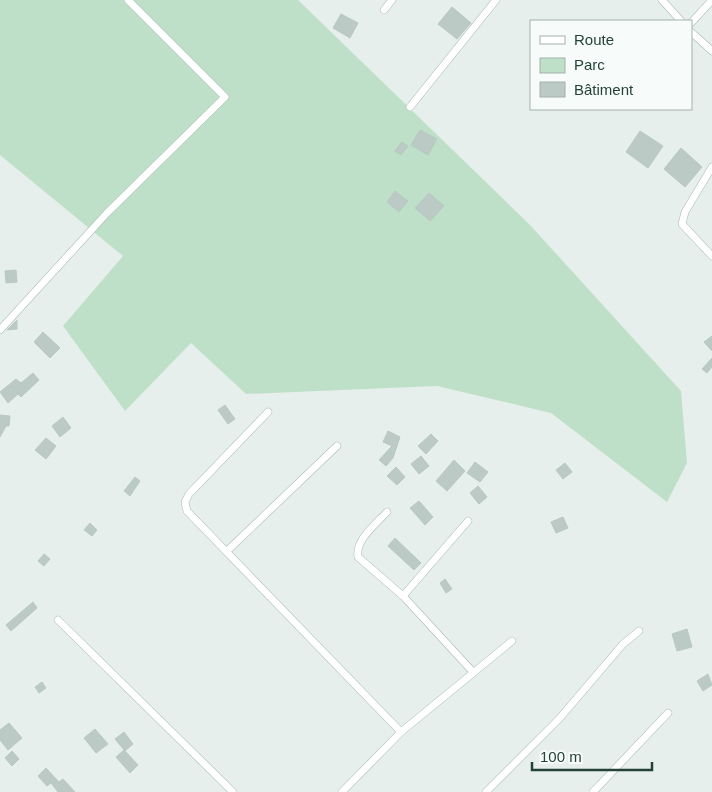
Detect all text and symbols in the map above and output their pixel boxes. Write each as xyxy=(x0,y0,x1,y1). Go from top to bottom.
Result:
legend xyxy=(530,20,692,110)
text: Route xyxy=(574,31,614,48)
text: Parc xyxy=(574,56,605,73)
text: Bâtiment xyxy=(574,81,634,98)
scale bar xyxy=(532,740,652,772)
text: 100 m xyxy=(540,748,582,765)

